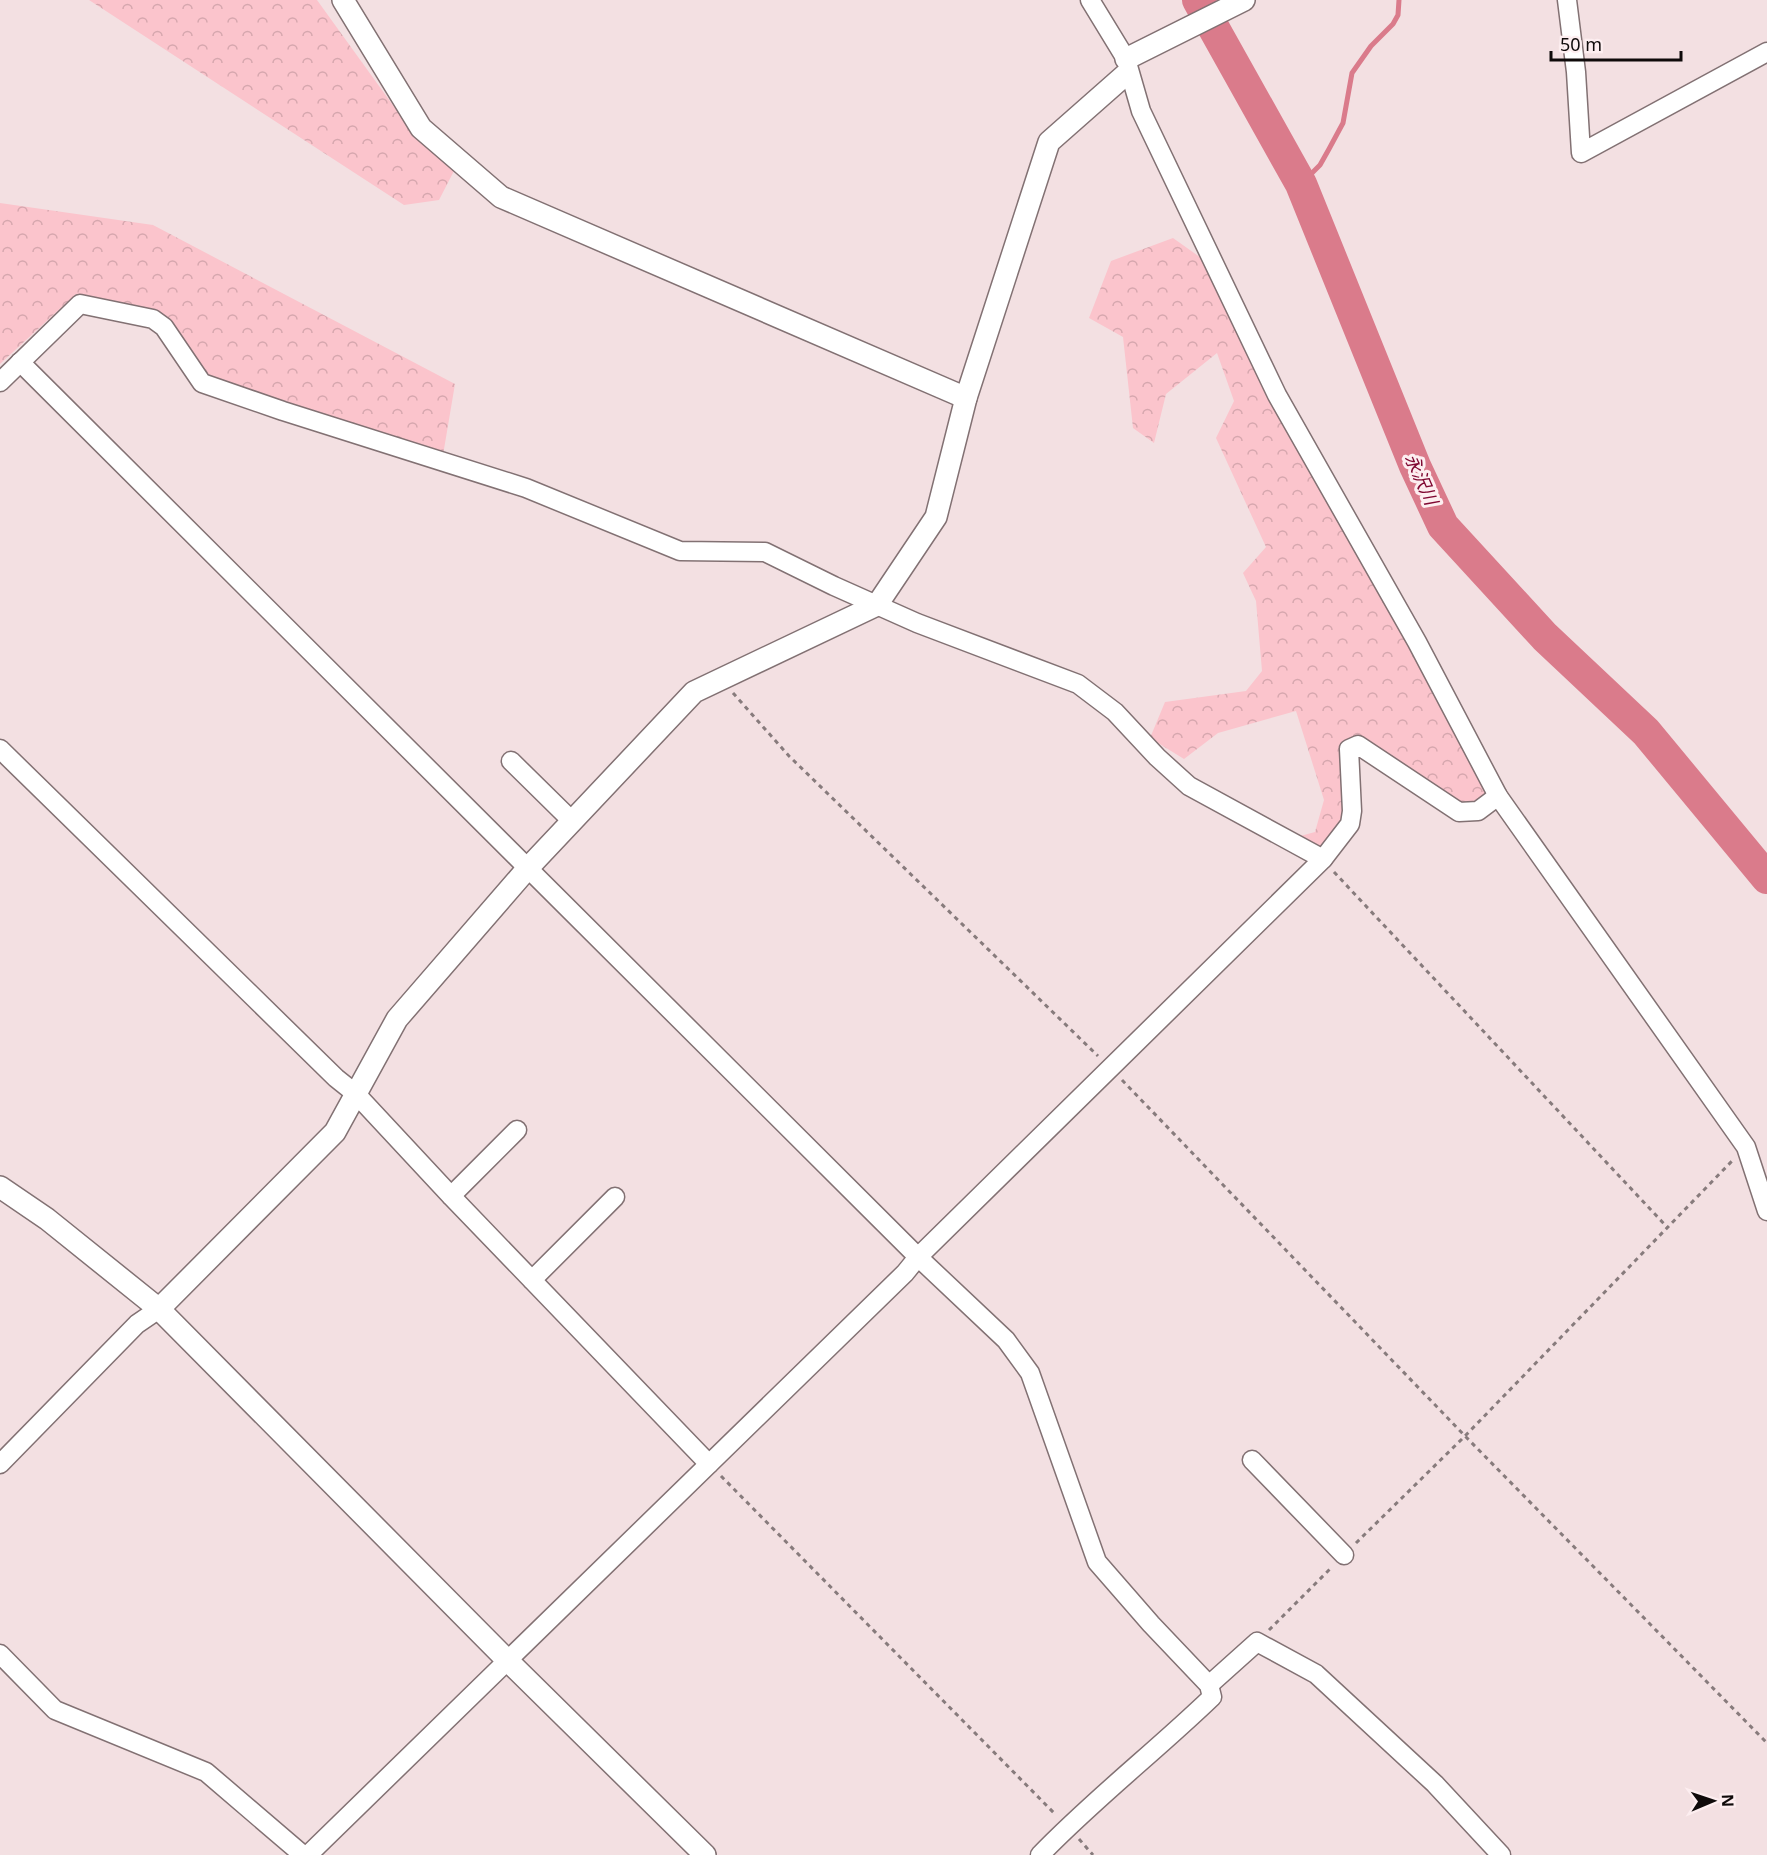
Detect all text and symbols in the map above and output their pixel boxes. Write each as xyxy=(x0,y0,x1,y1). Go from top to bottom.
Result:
scale bar xyxy=(1551,24,1682,62)
text: 50 m xyxy=(1560,32,1602,56)
water label: 永沢川 xyxy=(1400,449,1445,510)
north arrow xyxy=(1683,1771,1743,1831)
text: N xyxy=(1717,1794,1739,1807)

